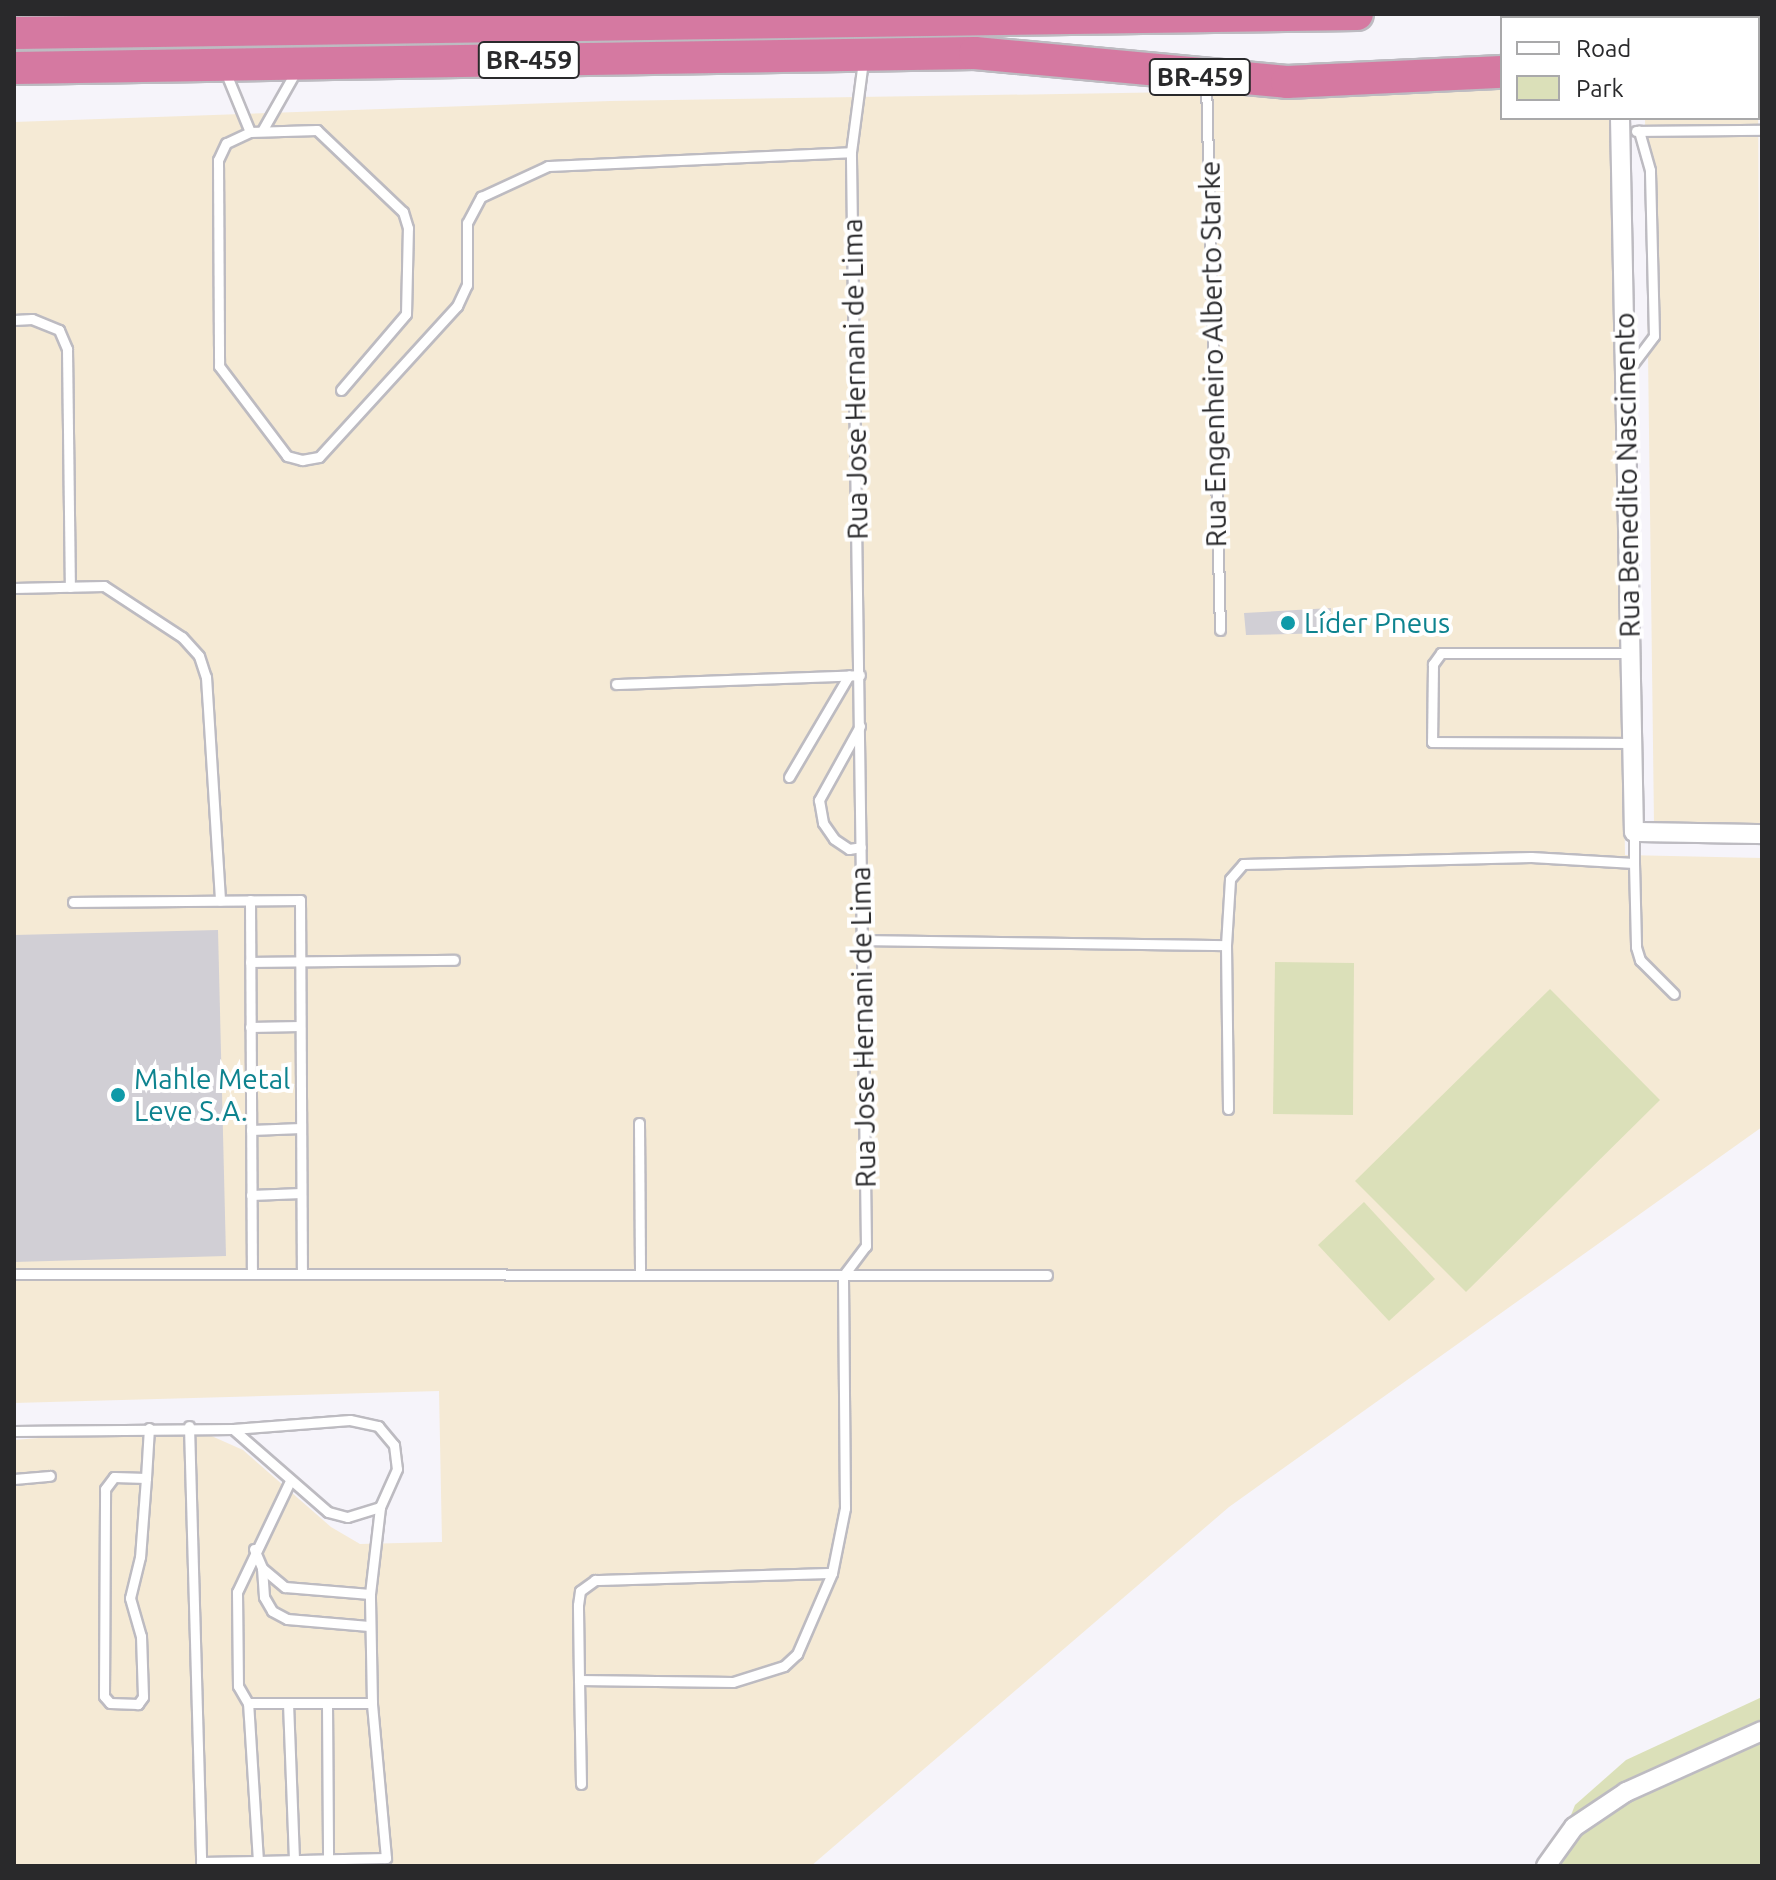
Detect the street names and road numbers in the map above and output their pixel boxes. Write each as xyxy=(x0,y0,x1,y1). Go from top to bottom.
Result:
road number: BR-459 xyxy=(477,38,581,82)
road number: BR-459 xyxy=(1148,55,1252,99)
street label: Rua Engenheiro Alberto Starke xyxy=(1193,160,1233,548)
street label: Rua Jose Hernani de Lima xyxy=(835,218,875,540)
street label: Rua Benedito Nascimento xyxy=(1607,312,1647,638)
street label: Rua Jose Hernani de Lima xyxy=(843,866,883,1188)

